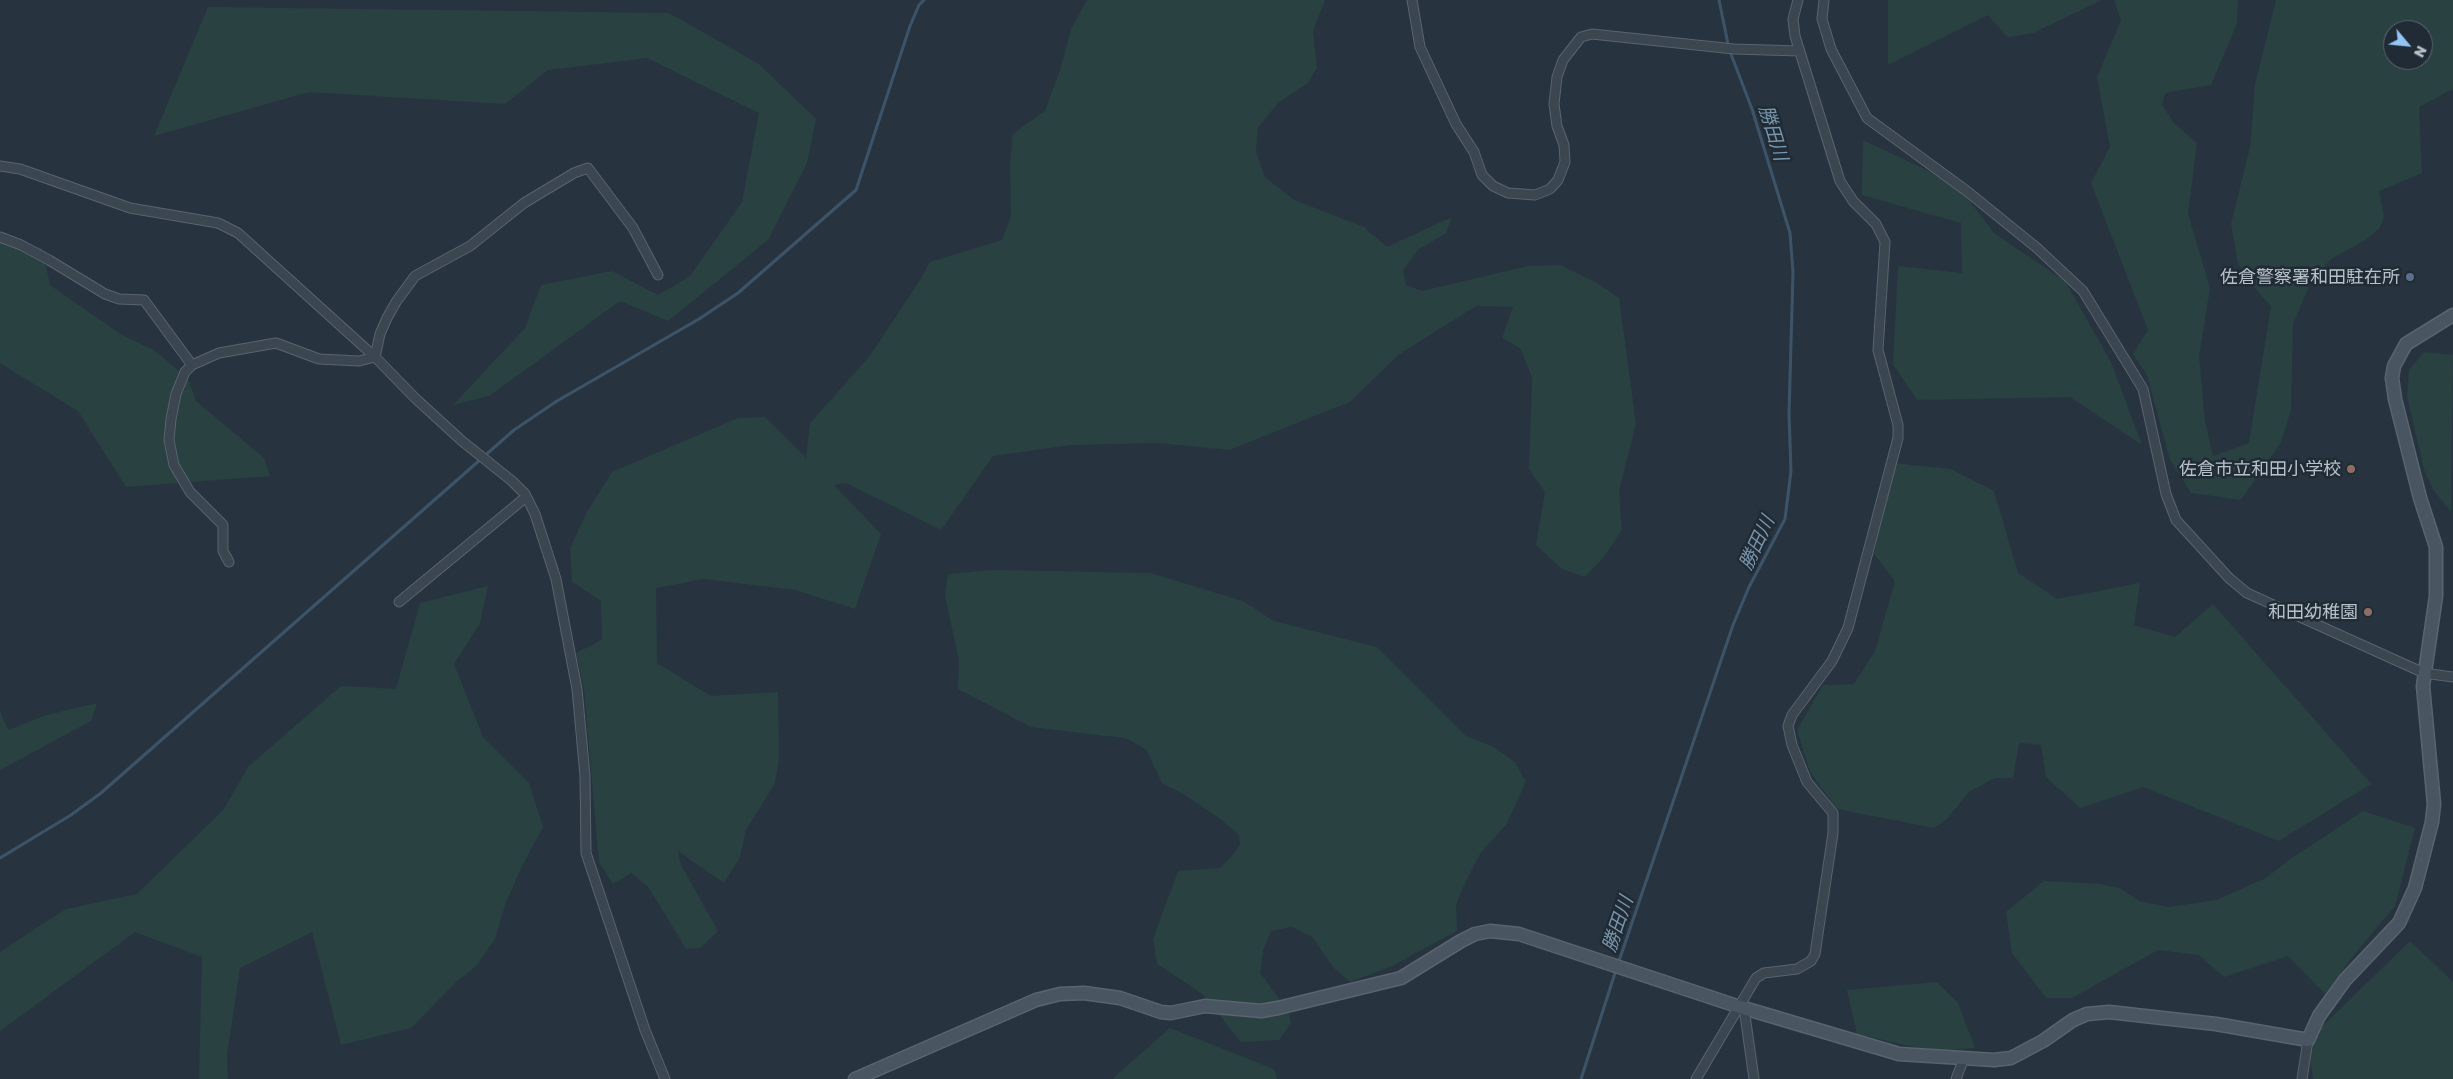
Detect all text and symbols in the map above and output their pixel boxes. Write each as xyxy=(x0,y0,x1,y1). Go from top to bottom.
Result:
north arrow xyxy=(2383,20,2433,70)
text: N xyxy=(2411,43,2431,60)
water label: 勝田川 xyxy=(1754,102,1792,164)
place label: 佐倉警察署和田駐在所 xyxy=(2220,266,2400,288)
marker: 佐倉警察署和田駐在所 xyxy=(2404,271,2416,283)
place label: 佐倉市立和田小学校 xyxy=(2179,458,2341,480)
marker: 佐倉市立和田小学校 xyxy=(2345,463,2357,475)
water label: 勝田川 xyxy=(1735,512,1779,574)
place label: 和田幼稚園 xyxy=(2268,601,2358,623)
marker: 和田幼稚園 xyxy=(2362,606,2374,618)
water label: 勝田川 xyxy=(1598,893,1638,955)

